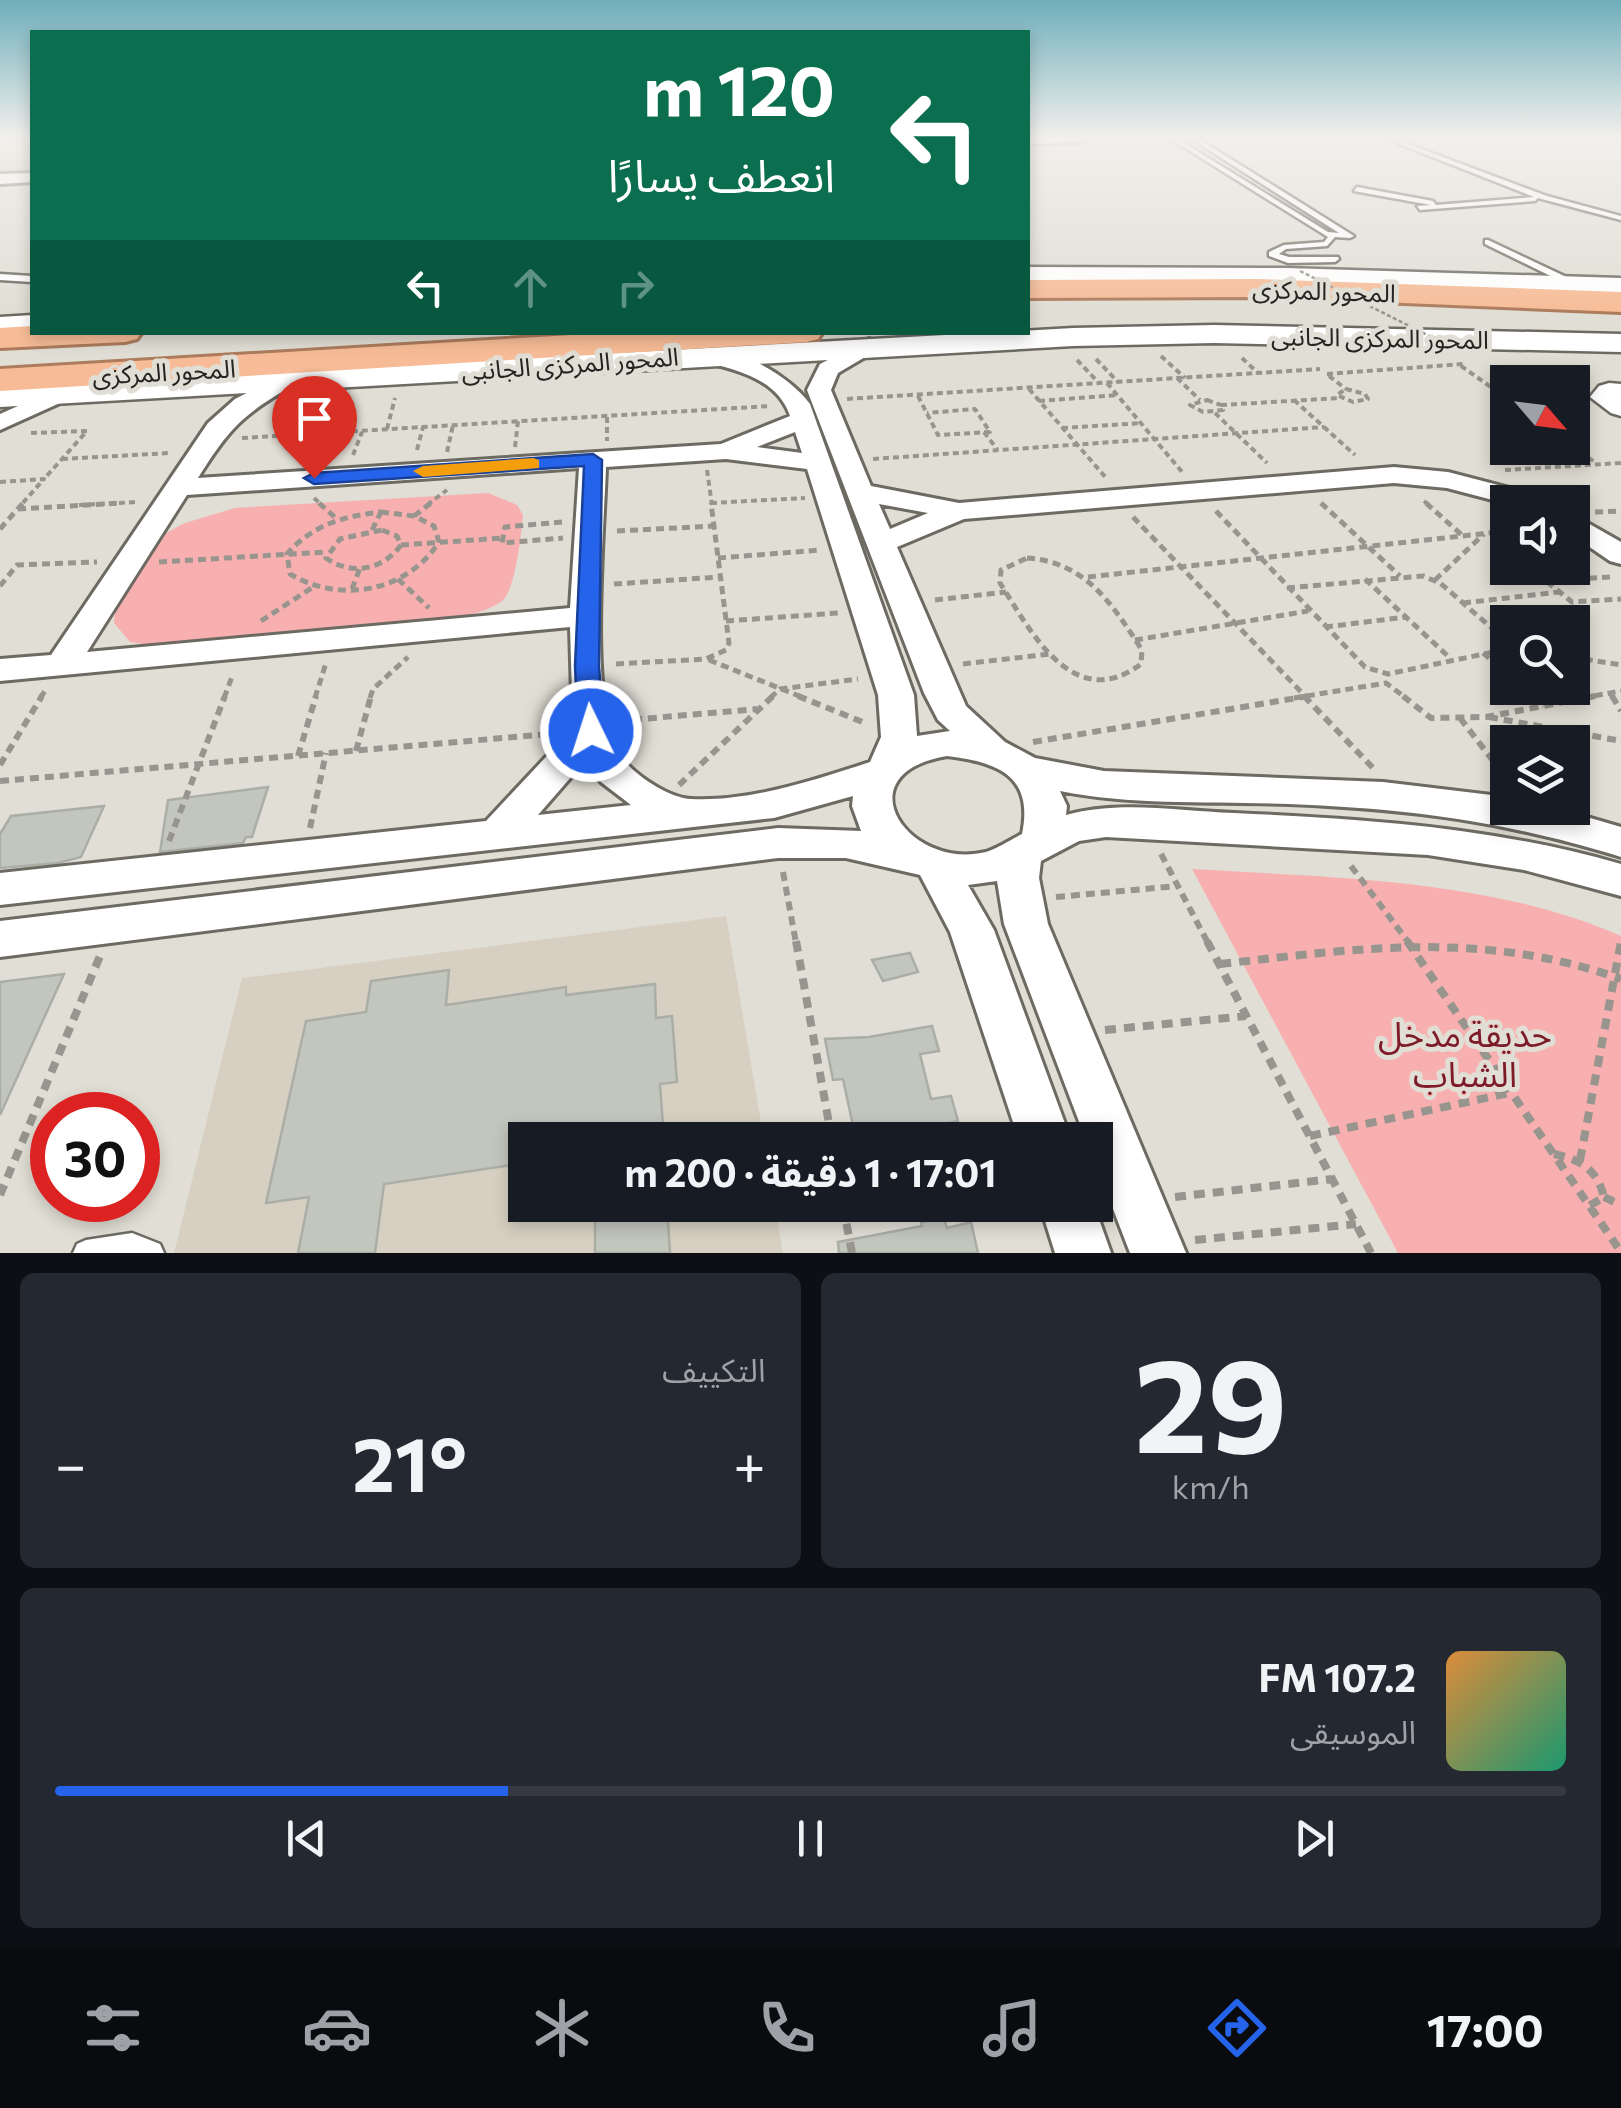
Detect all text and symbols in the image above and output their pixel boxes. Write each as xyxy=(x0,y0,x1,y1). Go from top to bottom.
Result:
text: 120 m xyxy=(643,45,835,130)
icon: left xyxy=(870,70,1000,200)
text: انعطف يسارًا xyxy=(608,146,835,201)
icon: left xyxy=(398,260,453,315)
icon: ahead xyxy=(503,260,558,315)
icon: right xyxy=(608,260,663,315)
street label: المحور المركزى xyxy=(1252,273,1396,308)
street label: المحور المركزى الجانبى xyxy=(1271,320,1489,355)
street label: المحور المركزى الجانبى xyxy=(460,340,680,387)
street label: المحور المركزى xyxy=(92,352,237,391)
north arrow xyxy=(1490,365,1590,465)
map controls xyxy=(1490,365,1590,825)
pin xyxy=(272,376,357,479)
icon: arrive xyxy=(287,391,342,446)
button: sound xyxy=(1490,485,1590,585)
button: search xyxy=(1490,605,1590,705)
position arrow xyxy=(539,679,643,783)
button: layers xyxy=(1490,725,1590,825)
park label: حديقة مدخل الشباب xyxy=(1378,1011,1552,1094)
speed limit sign: 30 xyxy=(30,1092,160,1222)
text: 17:01 · 1 دقيقة · 200 m xyxy=(624,1148,997,1195)
text: 29 xyxy=(1134,1321,1287,1480)
text: التكييف xyxy=(662,1349,766,1389)
text: 21° xyxy=(352,1416,467,1507)
text: − xyxy=(55,1429,86,1496)
text: + xyxy=(733,1429,765,1496)
text: km/h xyxy=(1172,1466,1250,1506)
text: 107.2 FM xyxy=(1259,1653,1416,1700)
text: الموسيقى xyxy=(1290,1711,1416,1751)
icon: previous xyxy=(279,1811,334,1866)
icon: pause xyxy=(783,1811,838,1866)
icon: next xyxy=(1287,1811,1342,1866)
icon: filters xyxy=(78,1993,148,2063)
icon: car xyxy=(302,1993,372,2063)
icon: climate xyxy=(527,1993,597,2063)
icon: phone xyxy=(752,1993,822,2063)
icon: music xyxy=(977,1993,1047,2063)
icon: directions xyxy=(1202,1993,1272,2063)
text: 17:00 xyxy=(1427,2001,1544,2056)

